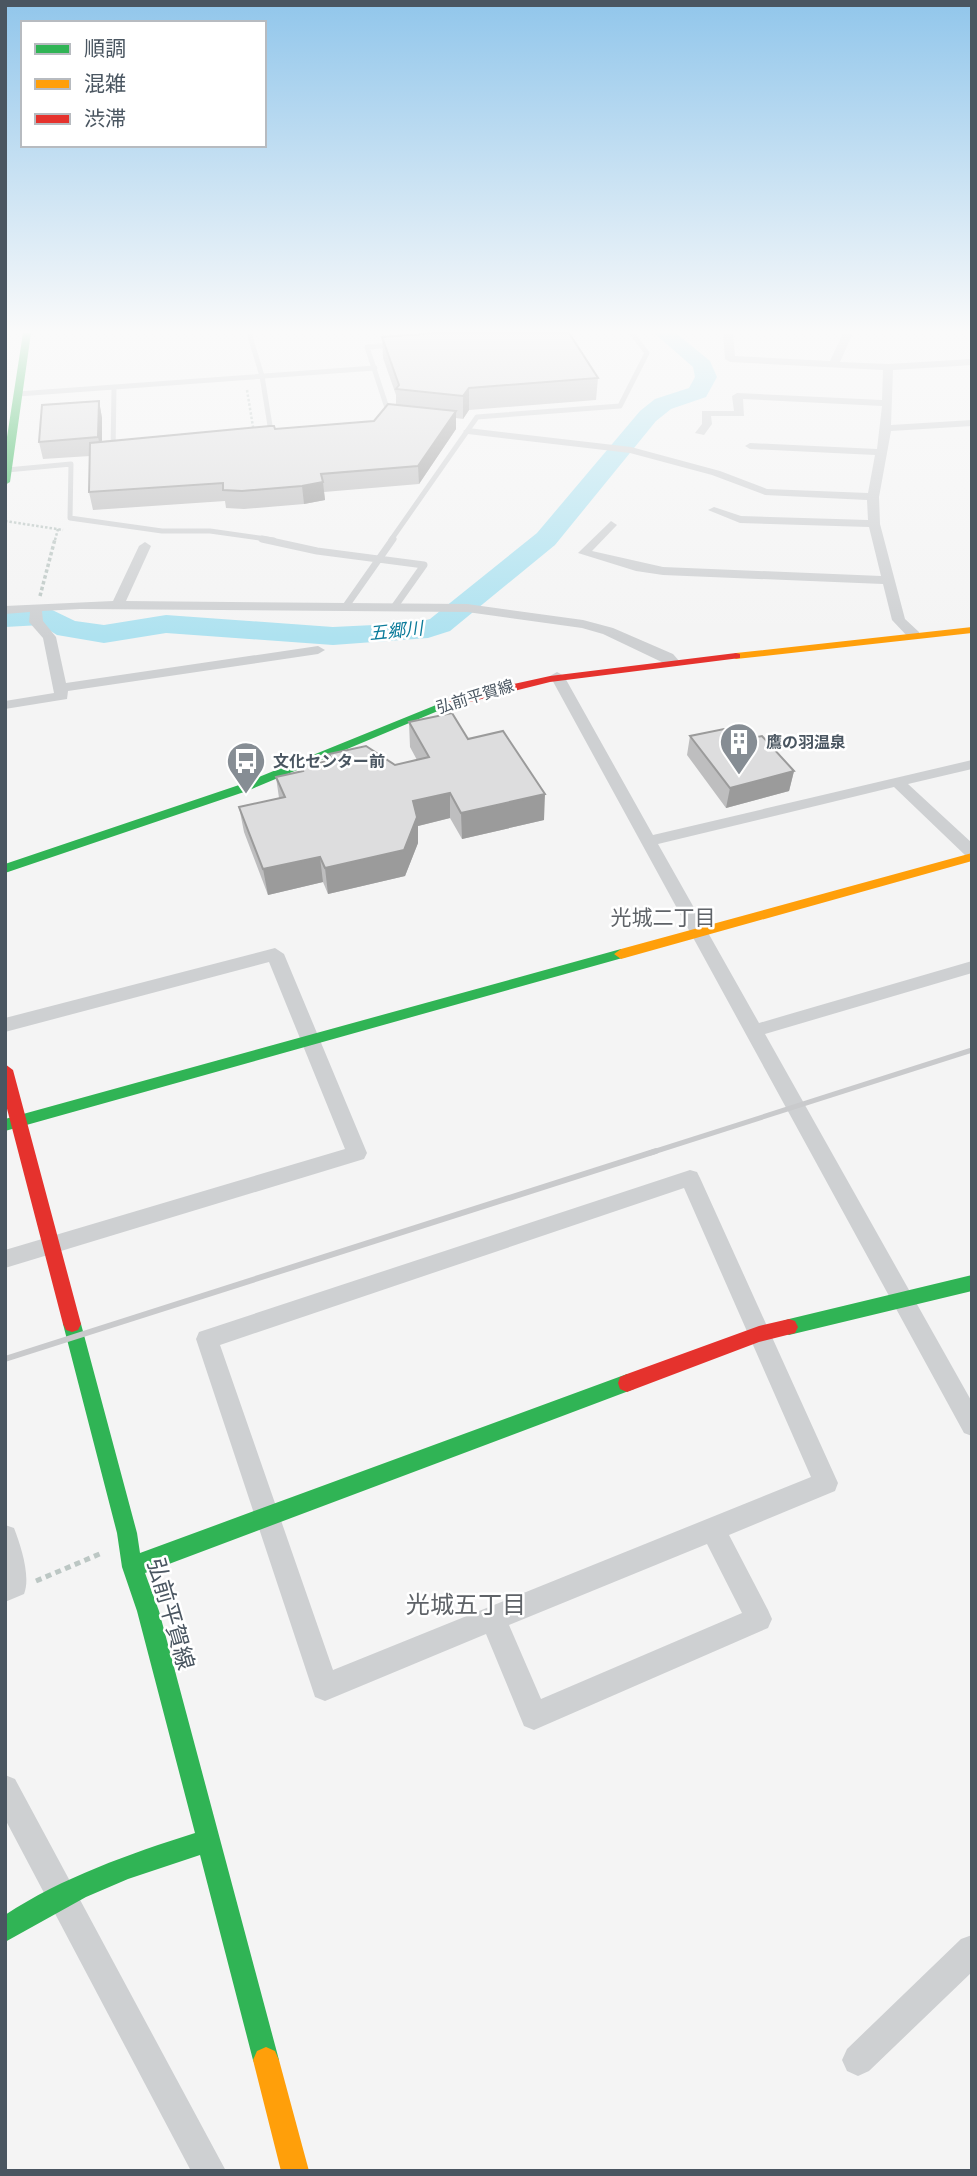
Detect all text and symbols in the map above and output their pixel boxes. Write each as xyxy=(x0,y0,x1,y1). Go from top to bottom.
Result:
legend xyxy=(21,21,266,147)
text: 順調 xyxy=(84,36,126,62)
text: 混雑 xyxy=(84,71,126,97)
text: 渋滞 xyxy=(84,106,126,132)
water label: 五郷川 xyxy=(368,617,426,645)
street label: 弘前平賀線 xyxy=(434,676,516,718)
building icon: 鷹の羽温泉 xyxy=(718,721,760,776)
place label: 鷹の羽温泉 xyxy=(766,733,846,753)
bus stop icon: 文化センター前 xyxy=(225,740,267,795)
place label: 文化センター前 xyxy=(273,752,385,772)
district label: 光城二丁目 xyxy=(611,905,716,931)
street label: 弘前平賀線 xyxy=(141,1555,200,1673)
district label: 光城五丁目 xyxy=(406,1590,526,1620)

